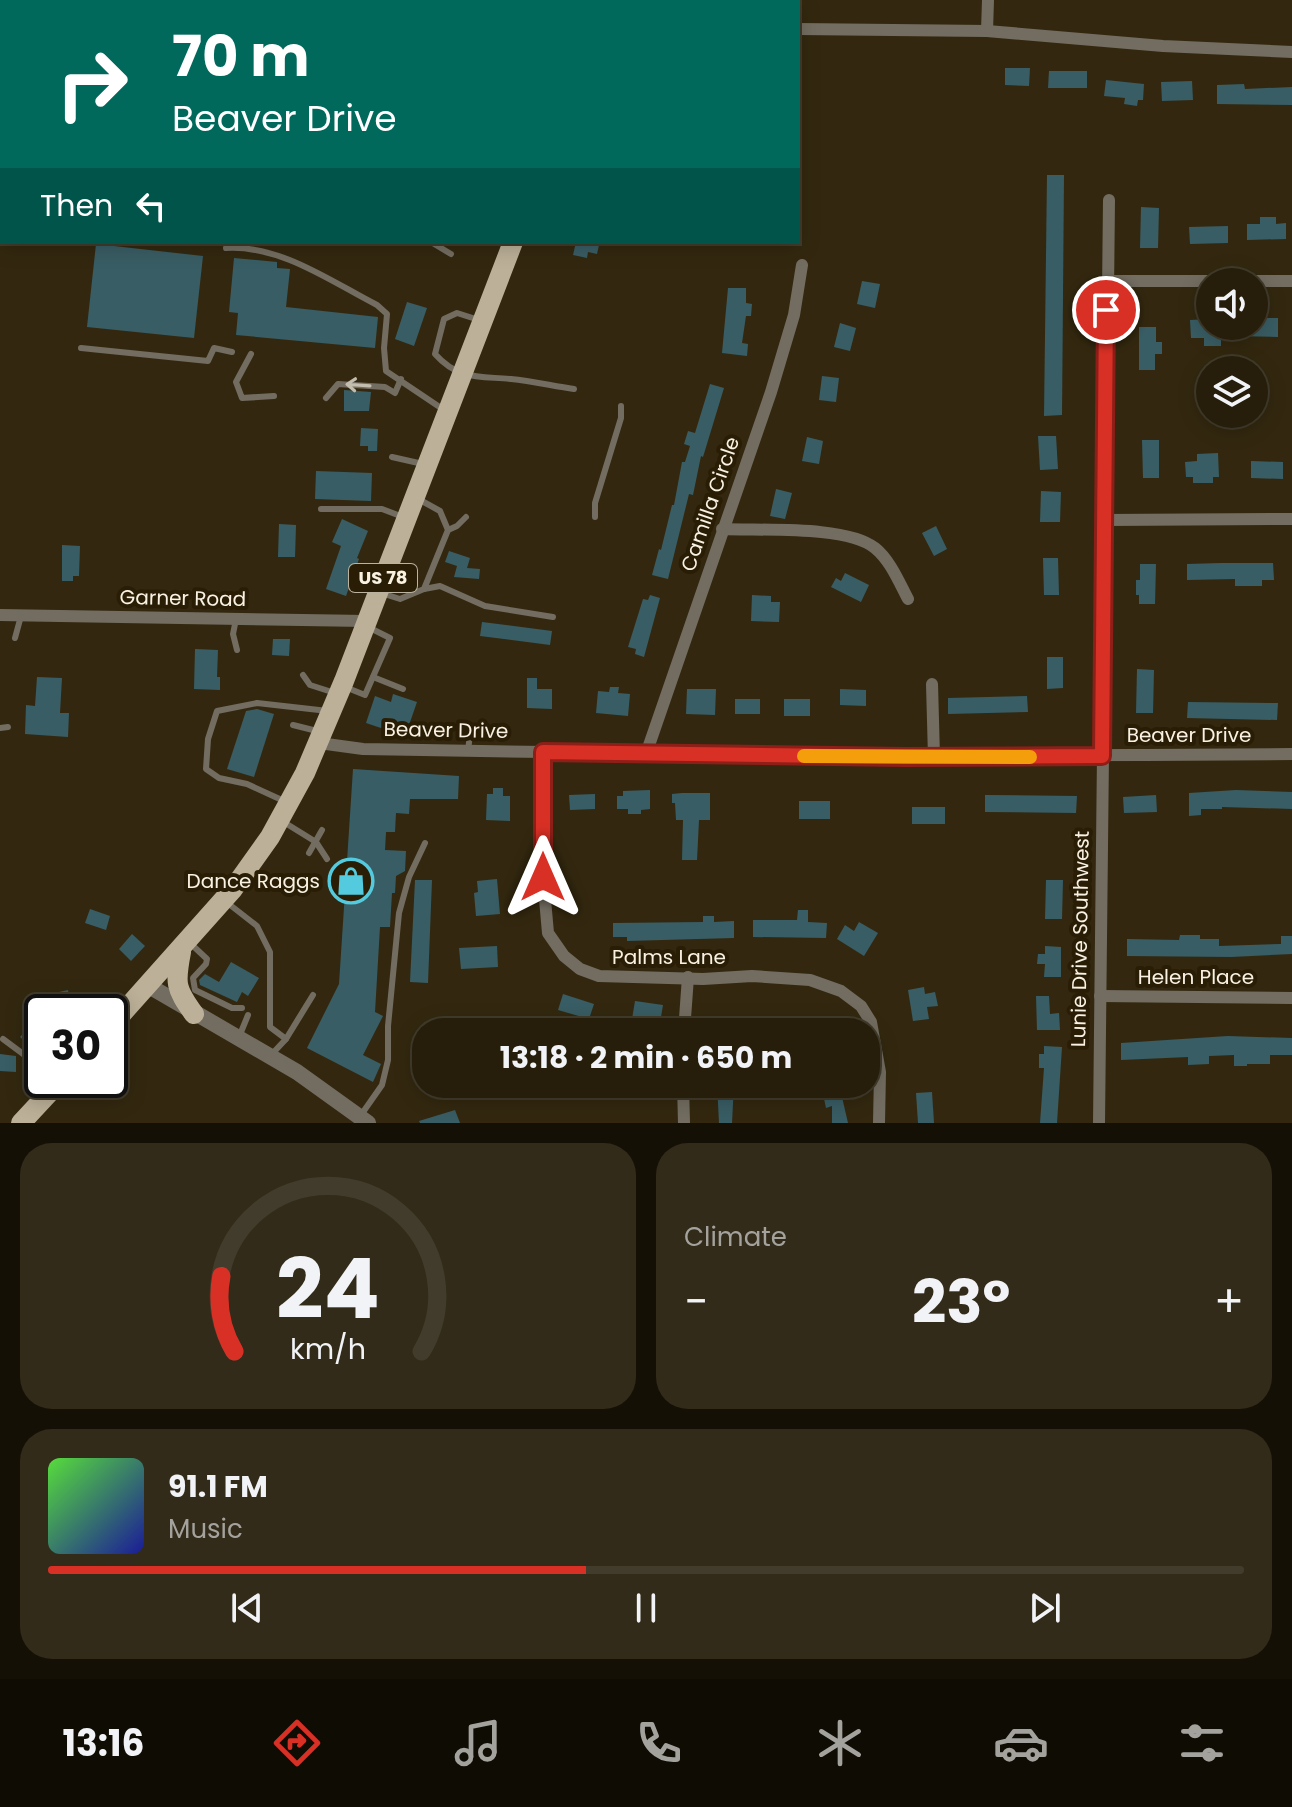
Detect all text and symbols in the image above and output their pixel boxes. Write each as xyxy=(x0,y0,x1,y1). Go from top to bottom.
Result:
text: 70 m xyxy=(172,17,310,96)
icon: right xyxy=(40,32,144,136)
text: Beaver Drive xyxy=(172,93,397,144)
text: Then xyxy=(40,184,113,227)
icon: left xyxy=(129,184,173,228)
map controls xyxy=(1196,268,1268,428)
button: sound xyxy=(1196,268,1268,340)
pin xyxy=(1072,276,1140,344)
icon: arrive xyxy=(1084,288,1128,332)
button: layers xyxy=(1196,356,1268,428)
one-way arrow xyxy=(345,377,372,392)
street label: Camilla Circle xyxy=(674,433,746,575)
road number: US 78 xyxy=(349,564,417,592)
street label: Garner Road xyxy=(119,583,247,613)
street label: Beaver Drive xyxy=(383,715,509,745)
street label: Beaver Drive xyxy=(1127,721,1251,749)
street label: Lunie Drive Southwest xyxy=(1064,831,1096,1047)
position arrow xyxy=(501,835,585,919)
shop icon: Dance Raggs xyxy=(327,857,375,905)
place label: Dance Raggs xyxy=(187,867,320,895)
street label: Palms Lane xyxy=(612,943,726,971)
street label: Helen Place xyxy=(1138,963,1254,991)
speed limit sign: 30 xyxy=(24,994,128,1098)
text: 13:18 · 2 min · 650 m xyxy=(500,1036,792,1079)
text: Climate xyxy=(684,1219,787,1255)
text: 24 xyxy=(276,1231,380,1347)
text: 23° xyxy=(912,1260,1010,1344)
text: − xyxy=(684,1271,708,1332)
text: + xyxy=(1214,1271,1244,1332)
text: km/h xyxy=(290,1329,366,1369)
text: 91.1 FM xyxy=(168,1465,268,1508)
text: Music xyxy=(168,1511,243,1547)
icon: previous xyxy=(225,1586,269,1630)
icon: pause xyxy=(624,1586,668,1630)
icon: next xyxy=(1023,1586,1067,1630)
icon: directions xyxy=(269,1715,325,1771)
icon: music xyxy=(450,1715,506,1771)
icon: phone xyxy=(631,1715,687,1771)
icon: climate xyxy=(812,1715,868,1771)
icon: car xyxy=(993,1715,1049,1771)
icon: filters xyxy=(1174,1715,1230,1771)
text: 13:16 xyxy=(62,1718,144,1769)

